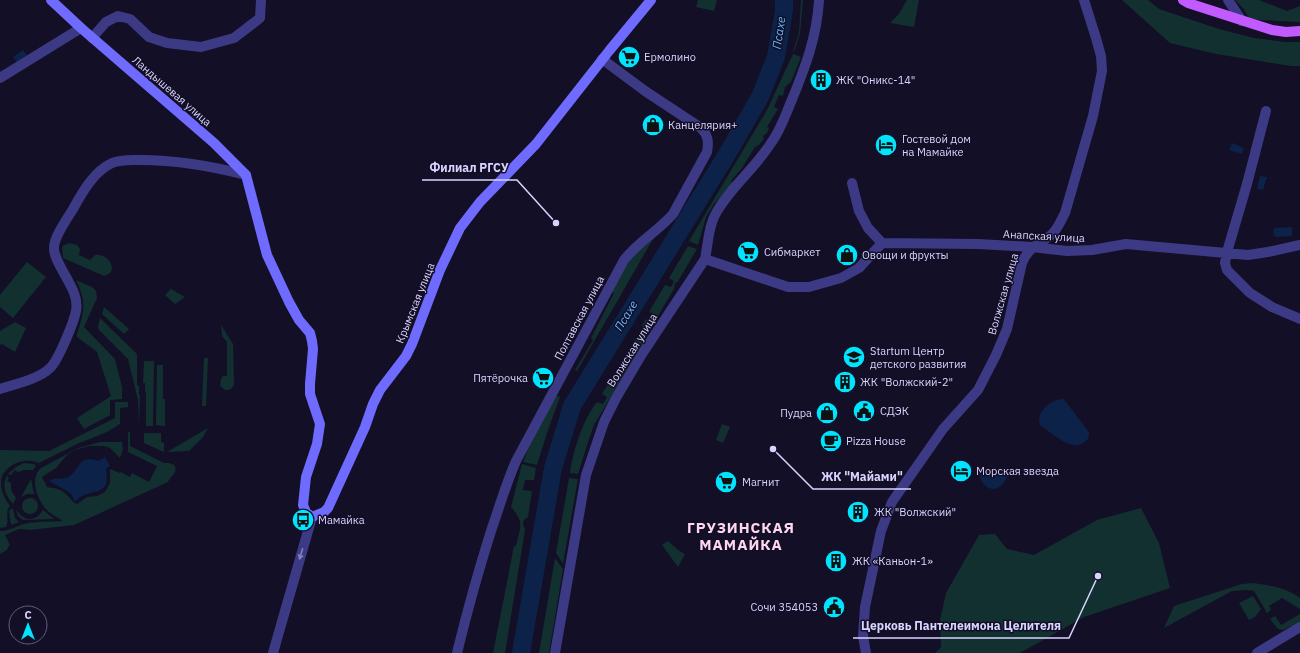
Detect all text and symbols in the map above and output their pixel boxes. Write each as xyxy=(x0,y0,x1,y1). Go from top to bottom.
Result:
water label: Псахе xyxy=(769,16,788,50)
supermarket icon: Ермолино xyxy=(616,44,642,70)
place label: Ермолино xyxy=(644,50,696,64)
street label: Ландышевая улица xyxy=(130,53,214,129)
building icon: ЖК "Оникс-14" xyxy=(808,67,834,93)
place label: ЖК "Оникс-14" xyxy=(836,73,915,87)
shop icon: Канцелярия+ xyxy=(640,112,666,138)
place label: Канцелярия+ xyxy=(668,118,738,132)
hotel icon: Гостевой дом на Мамайке xyxy=(873,132,899,158)
place label: Гостевой дом на Мамайке xyxy=(902,132,971,159)
callout: Филиал РГСУ xyxy=(422,156,517,180)
text: Филиал РГСУ xyxy=(430,160,509,175)
street label: Анапская улица xyxy=(1003,227,1085,245)
supermarket icon: Сибмаркет xyxy=(735,239,761,265)
shop icon: Овощи и фрукты xyxy=(834,242,860,268)
place label: Сибмаркет xyxy=(764,245,820,259)
place label: Овощи и фрукты xyxy=(862,248,949,262)
street label: Волжская улица xyxy=(985,252,1021,336)
street label: Крымская улица xyxy=(392,261,438,345)
street label: Полтавская улица xyxy=(551,273,607,362)
water label: Псахе xyxy=(611,298,640,334)
street label: Волжская улица xyxy=(604,311,660,389)
school or university icon: Startum Центр детского развития xyxy=(841,344,867,370)
place label: Startum Центр детского развития xyxy=(870,344,966,371)
supermarket icon: Пятёрочка xyxy=(530,365,556,391)
building icon: ЖК "Волжский-2" xyxy=(832,369,858,395)
place label: Пятёрочка xyxy=(473,371,528,385)
place label: ЖК "Волжский-2" xyxy=(860,375,953,389)
public building icon: СДЭК xyxy=(851,398,877,424)
shop icon: Пудра xyxy=(814,400,840,426)
place label: СДЭК xyxy=(880,404,909,418)
place label: Пудра xyxy=(780,406,812,420)
cafe icon: Pizza House xyxy=(818,428,844,454)
place label: Pizza House xyxy=(846,434,906,448)
hotel icon: Морская звезда xyxy=(948,458,974,484)
place label: Морская звезда xyxy=(976,464,1059,478)
callout: ЖК "Майами" xyxy=(813,465,911,489)
supermarket icon: Магнит xyxy=(713,469,739,495)
text: ЖК "Майами" xyxy=(821,469,903,484)
place label: Магнит xyxy=(742,475,780,489)
building icon: ЖК "Волжский" xyxy=(845,499,871,525)
place label: ЖК "Волжский" xyxy=(874,505,956,519)
bus stop icon: Мамайка xyxy=(290,507,316,533)
place label: Мамайка xyxy=(318,513,365,527)
district label: ГРУЗИНСКАЯ МАМАЙКА xyxy=(687,518,795,554)
one-way arrow xyxy=(298,548,304,560)
building icon: ЖК «Каньон-1» xyxy=(823,548,849,574)
place label: ЖК «Каньон-1» xyxy=(852,554,933,568)
public building icon: Сочи 354053 xyxy=(821,594,847,620)
place label: Сочи 354053 xyxy=(750,600,818,614)
north arrow xyxy=(8,605,48,645)
text: С xyxy=(24,608,32,622)
callout: Церковь Пантелеимона Целителя xyxy=(853,614,1069,638)
text: Церковь Пантелеимона Целителя xyxy=(861,618,1061,633)

